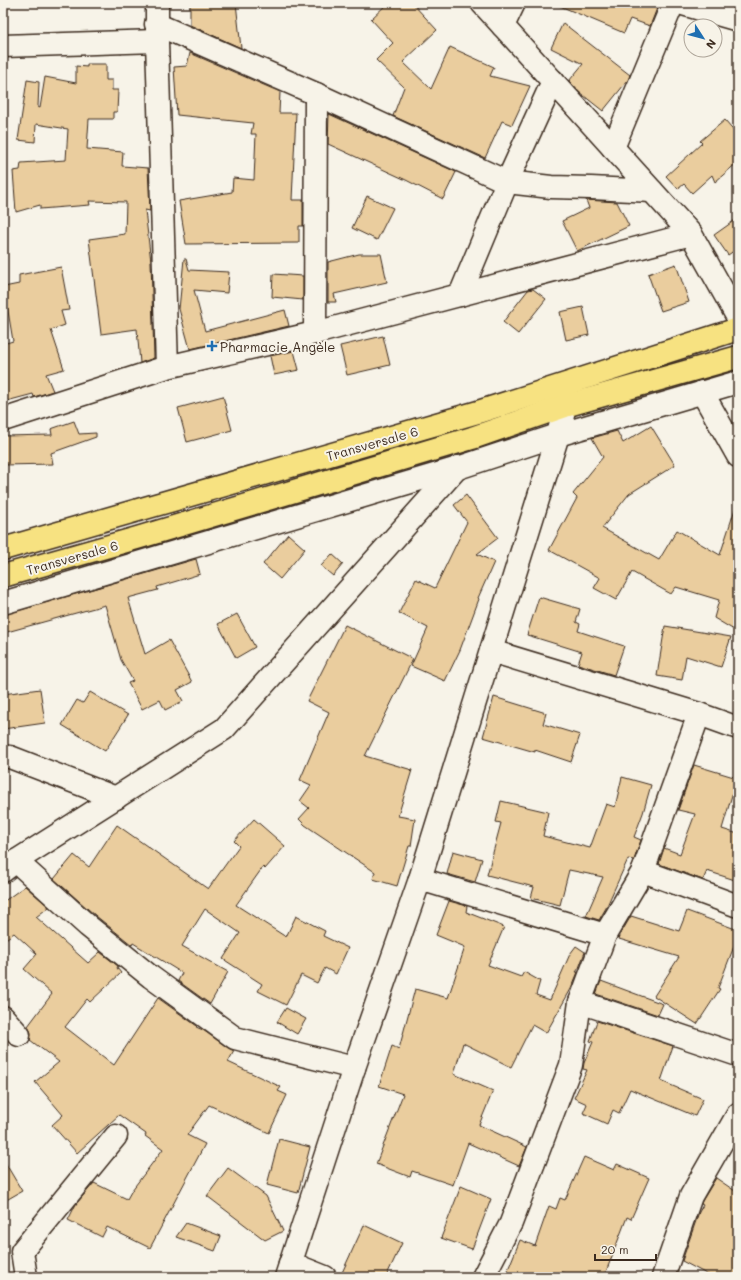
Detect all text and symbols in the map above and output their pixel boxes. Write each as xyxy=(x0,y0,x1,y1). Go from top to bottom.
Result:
north arrow xyxy=(683,18,723,58)
text: N xyxy=(703,36,720,52)
place label: Pharmacie Angèle xyxy=(220,338,335,355)
marker: Pharmacie Angèle xyxy=(207,341,217,351)
street label: Transversale 6 xyxy=(324,422,420,464)
street label: Transversale 6 xyxy=(24,536,120,578)
scale bar xyxy=(595,1236,656,1262)
text: 20 m xyxy=(601,1241,629,1257)

